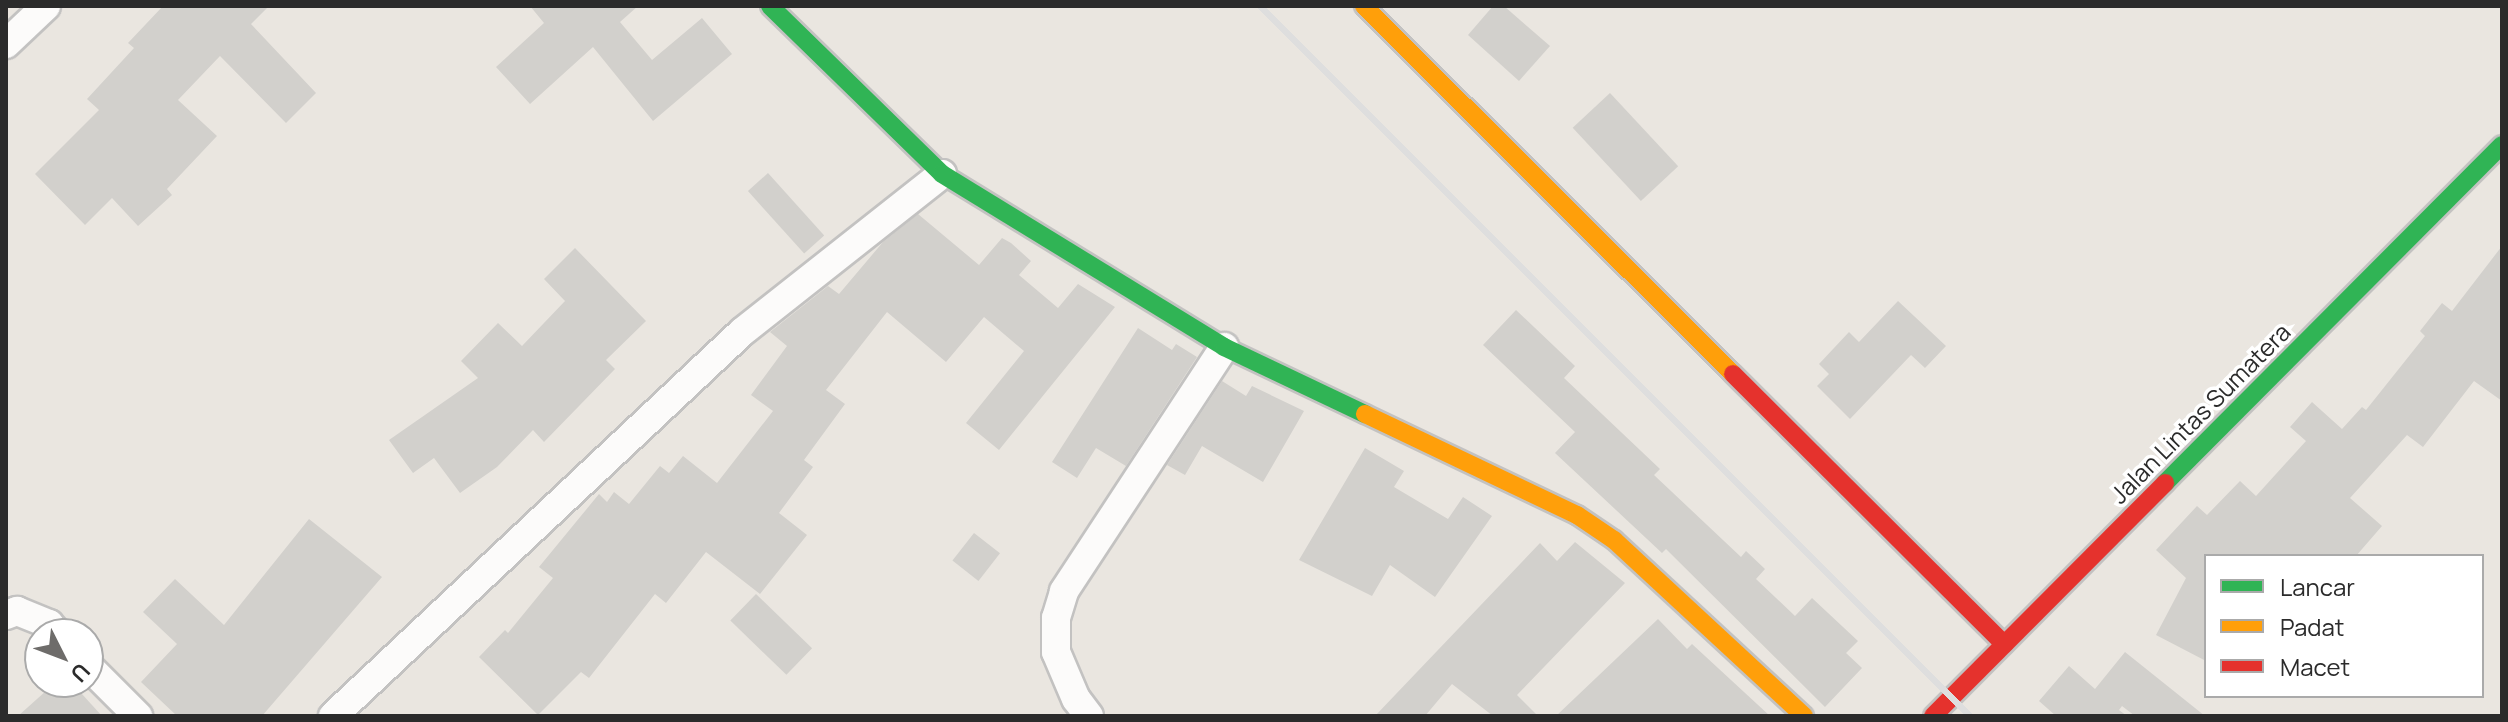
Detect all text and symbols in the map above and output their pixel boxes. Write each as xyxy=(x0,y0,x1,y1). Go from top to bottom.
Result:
street label: Jalan Lintas Sumatera xyxy=(2104,317,2296,509)
legend xyxy=(2204,554,2484,698)
text: Lancar xyxy=(2280,570,2355,603)
text: Padat xyxy=(2280,610,2344,643)
north arrow xyxy=(24,618,104,698)
text: Macet xyxy=(2280,650,2350,683)
text: U xyxy=(64,657,97,689)

